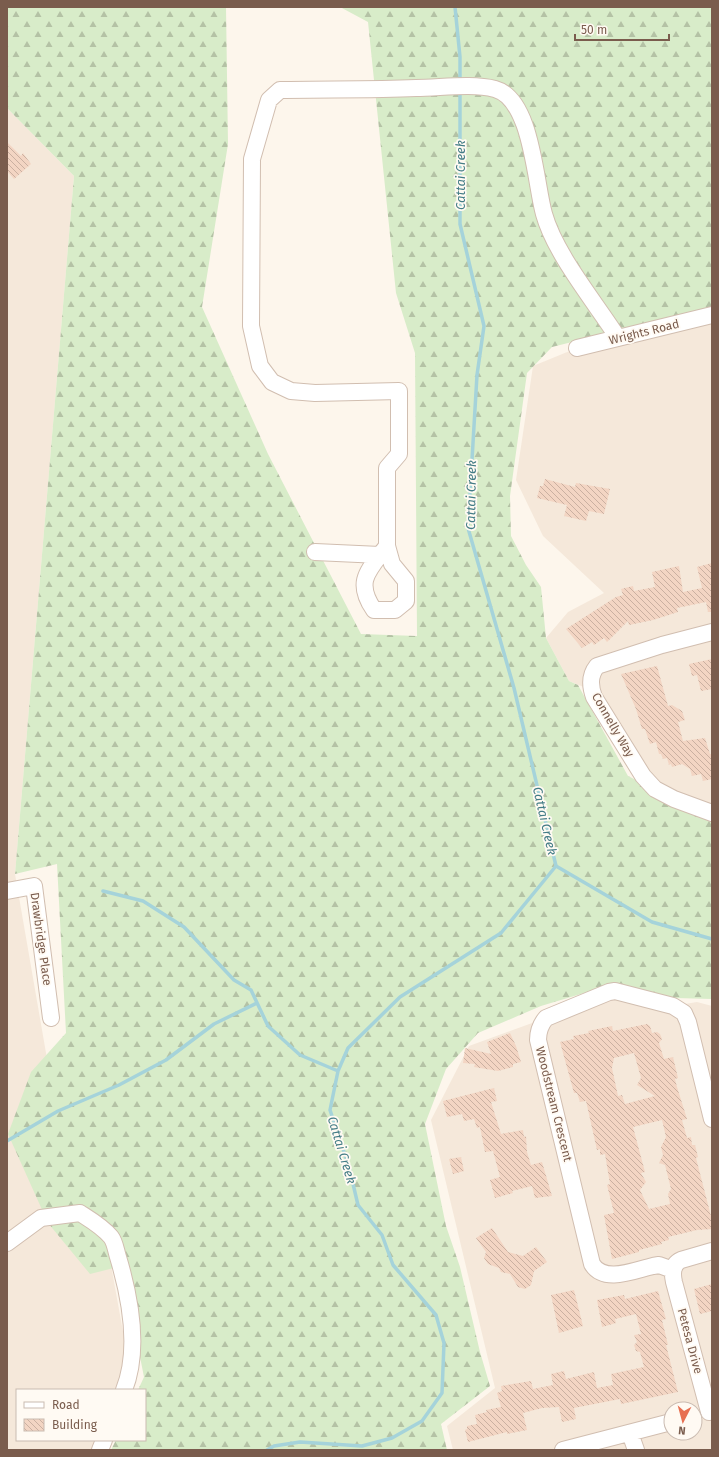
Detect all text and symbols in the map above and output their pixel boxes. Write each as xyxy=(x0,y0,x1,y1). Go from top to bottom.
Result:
scale bar xyxy=(575,16,669,42)
text: 50 m xyxy=(581,23,607,37)
water label: Cattai Creek xyxy=(453,140,468,210)
street label: Wrights Road xyxy=(607,317,681,347)
water label: Cattai Creek xyxy=(463,460,479,530)
street label: Connelly Way xyxy=(589,690,637,760)
water label: Cattai Creek xyxy=(530,785,560,857)
street label: Drawbridge Place xyxy=(28,891,54,987)
street label: Woodstream Crescent xyxy=(533,1045,575,1164)
water label: Cattai Creek xyxy=(325,1114,359,1186)
street label: Petesa Drive xyxy=(675,1307,705,1375)
legend xyxy=(16,1389,146,1441)
text: Road xyxy=(52,1398,80,1412)
north arrow xyxy=(663,1401,703,1441)
text: Building xyxy=(52,1418,98,1432)
text: N xyxy=(678,1424,686,1437)

